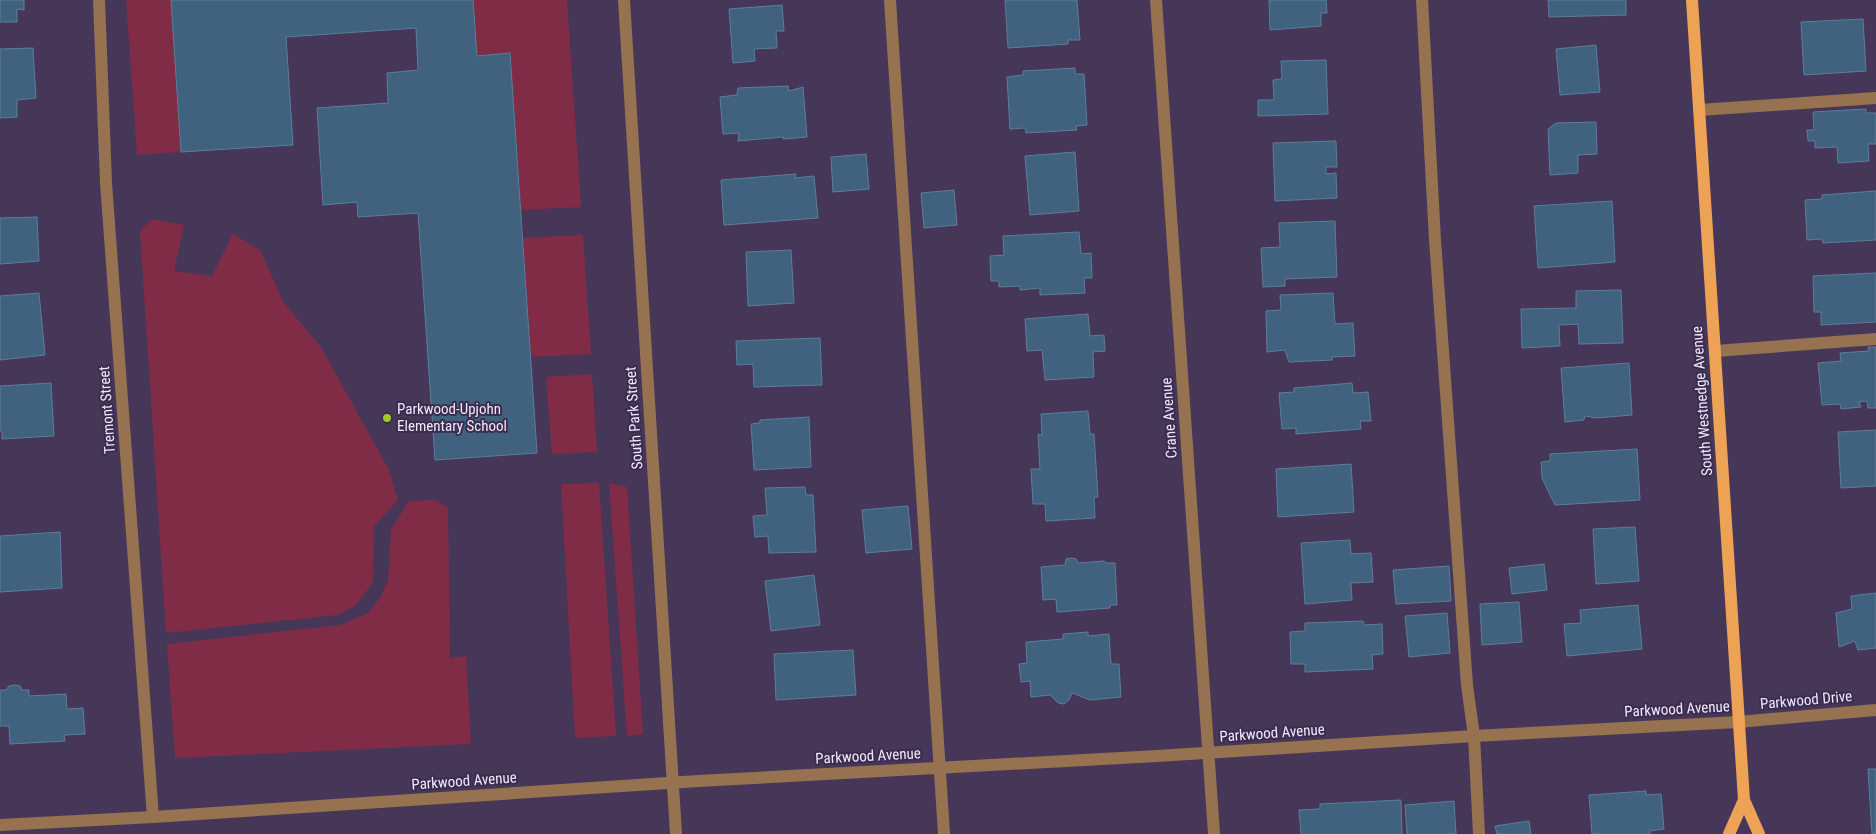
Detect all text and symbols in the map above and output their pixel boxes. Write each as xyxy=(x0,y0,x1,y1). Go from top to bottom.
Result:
street label: South Westnedge Avenue xyxy=(1688,326,1716,476)
street label: Tremont Street xyxy=(95,366,119,454)
street label: South Park Street xyxy=(621,366,647,470)
street label: Crane Avenue xyxy=(1157,377,1181,459)
place label: Parkwood-Upjohn Elementary School xyxy=(397,400,507,435)
marker: Parkwood-Upjohn Elementary School xyxy=(381,412,393,424)
street label: Parkwood Drive xyxy=(1759,687,1853,713)
street label: Parkwood Avenue xyxy=(1624,697,1730,721)
street label: Parkwood Avenue xyxy=(1219,720,1325,746)
street label: Parkwood Avenue xyxy=(815,744,921,768)
street label: Parkwood Avenue xyxy=(411,768,517,794)

